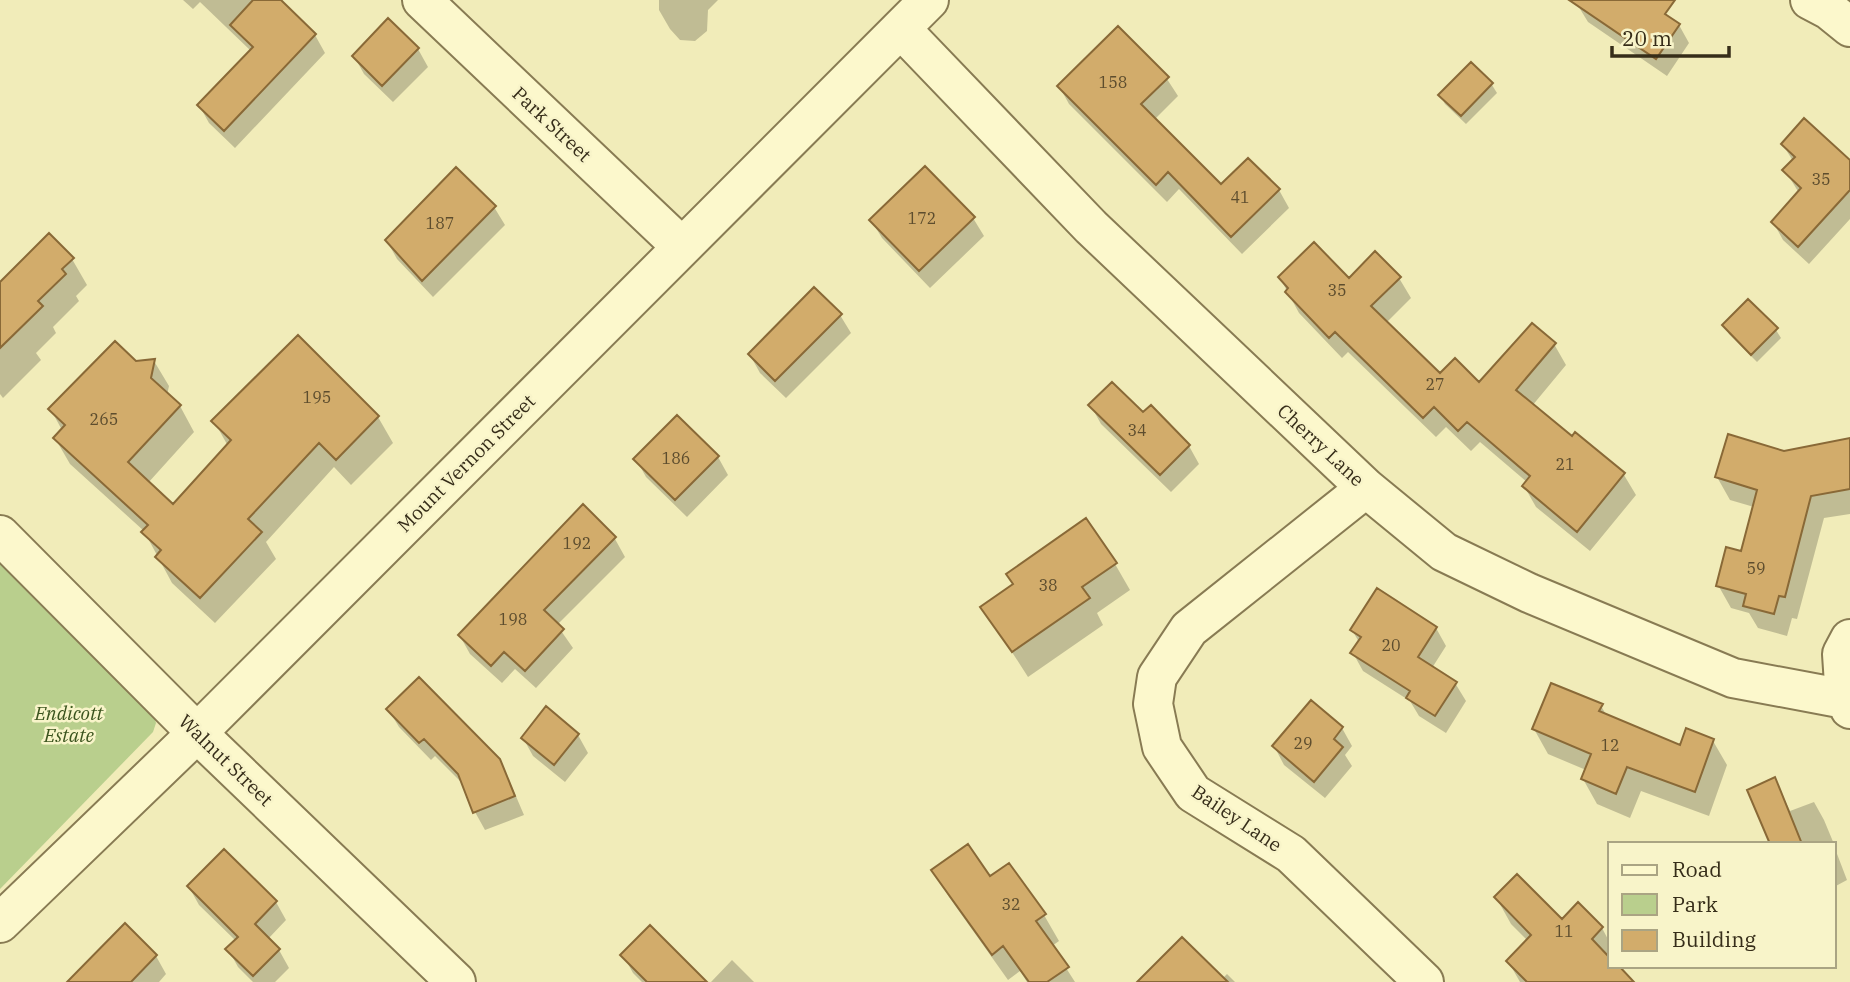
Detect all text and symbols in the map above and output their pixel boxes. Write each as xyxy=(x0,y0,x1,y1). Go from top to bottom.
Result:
scale bar xyxy=(1612,14,1729,58)
text: 20 m xyxy=(1622,24,1672,52)
house number: 158 xyxy=(1099,72,1127,92)
street label: Park Street xyxy=(508,81,597,167)
house number: 35 xyxy=(1811,169,1831,189)
house number: 41 xyxy=(1230,187,1250,207)
house number: 172 xyxy=(908,208,936,228)
house number: 187 xyxy=(426,213,454,233)
house number: 35 xyxy=(1327,280,1347,300)
house number: 27 xyxy=(1425,374,1445,394)
house number: 195 xyxy=(303,387,331,407)
street label: Mount Vernon Street xyxy=(392,389,540,537)
street label: Cherry Lane xyxy=(1272,399,1370,491)
house number: 265 xyxy=(90,409,118,429)
house number: 34 xyxy=(1127,420,1147,440)
house number: 186 xyxy=(662,448,690,468)
house number: 21 xyxy=(1555,454,1575,474)
house number: 192 xyxy=(563,533,591,553)
house number: 59 xyxy=(1746,558,1766,578)
house number: 38 xyxy=(1038,575,1058,595)
house number: 198 xyxy=(499,609,527,629)
house number: 20 xyxy=(1381,635,1401,655)
park label: Endicott Estate xyxy=(34,701,105,747)
street label: Walnut Street xyxy=(174,709,278,811)
house number: 29 xyxy=(1293,733,1313,753)
house number: 12 xyxy=(1600,735,1620,755)
street label: Bailey Lane xyxy=(1187,779,1287,857)
legend xyxy=(1608,842,1836,968)
text: Road xyxy=(1672,855,1722,883)
text: Park xyxy=(1672,890,1719,918)
house number: 32 xyxy=(1001,894,1021,914)
house number: 11 xyxy=(1554,921,1574,941)
text: Building xyxy=(1672,925,1757,953)

